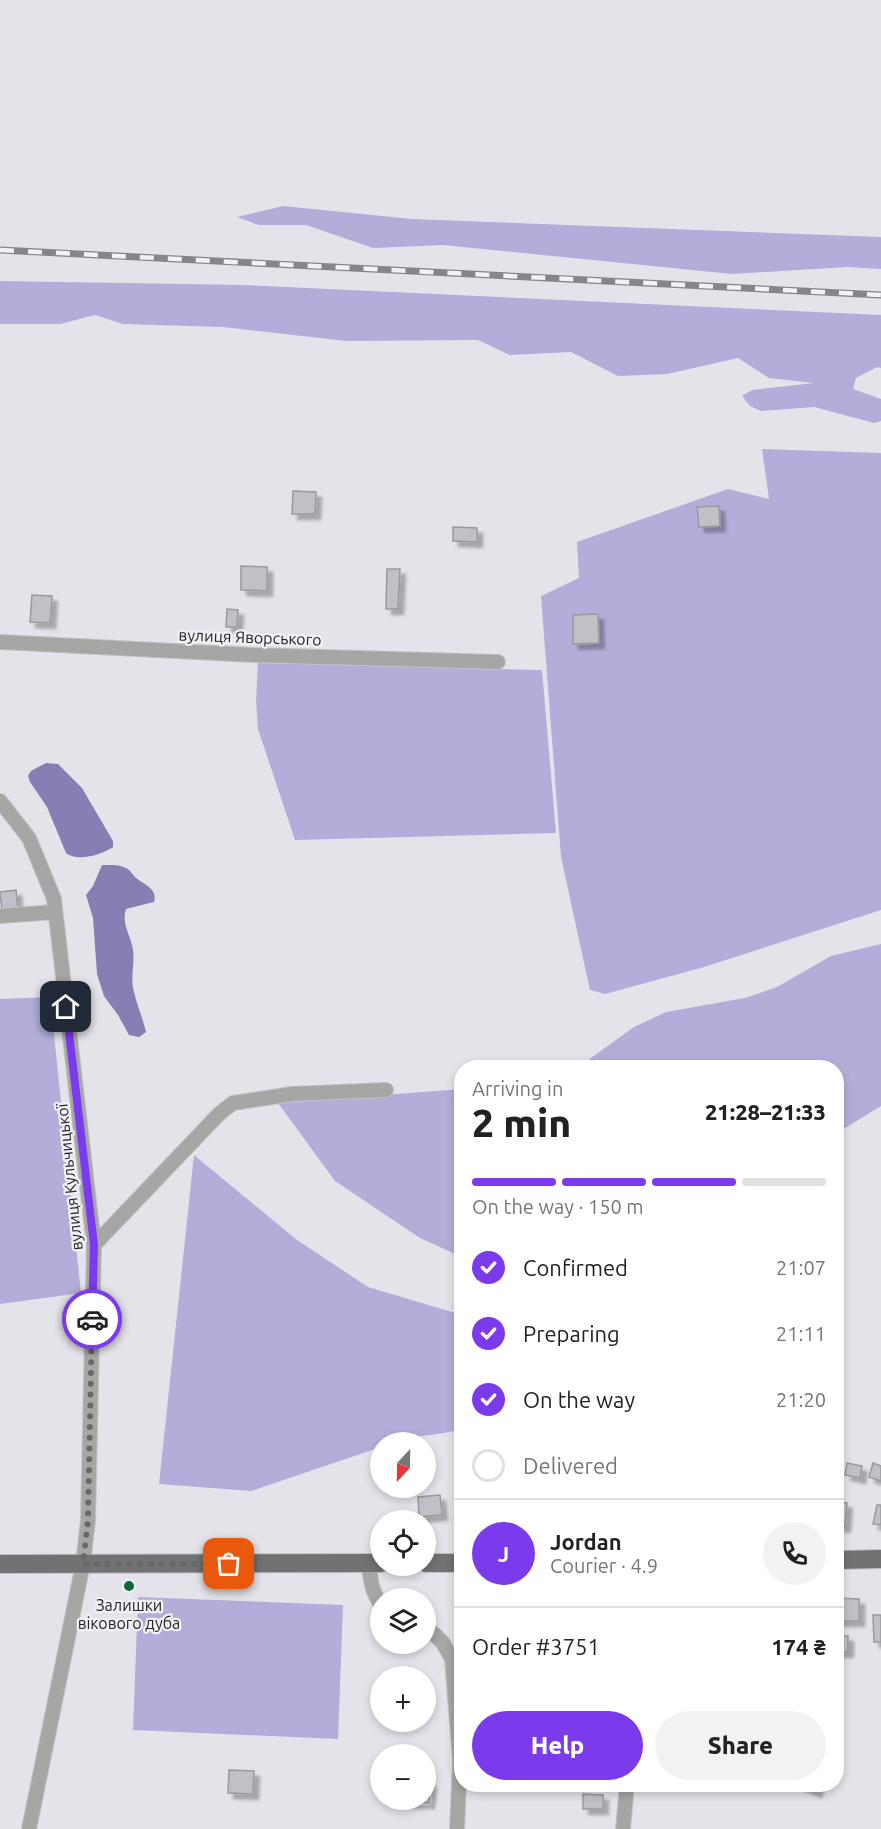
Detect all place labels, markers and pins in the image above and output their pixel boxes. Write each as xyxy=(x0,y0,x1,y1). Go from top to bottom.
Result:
pin xyxy=(40,981,91,1032)
pin xyxy=(203,1538,254,1589)
marker: Залишки вікового дуба xyxy=(122,1579,136,1593)
place label: Залишки вікового дуба xyxy=(78,1596,180,1632)

